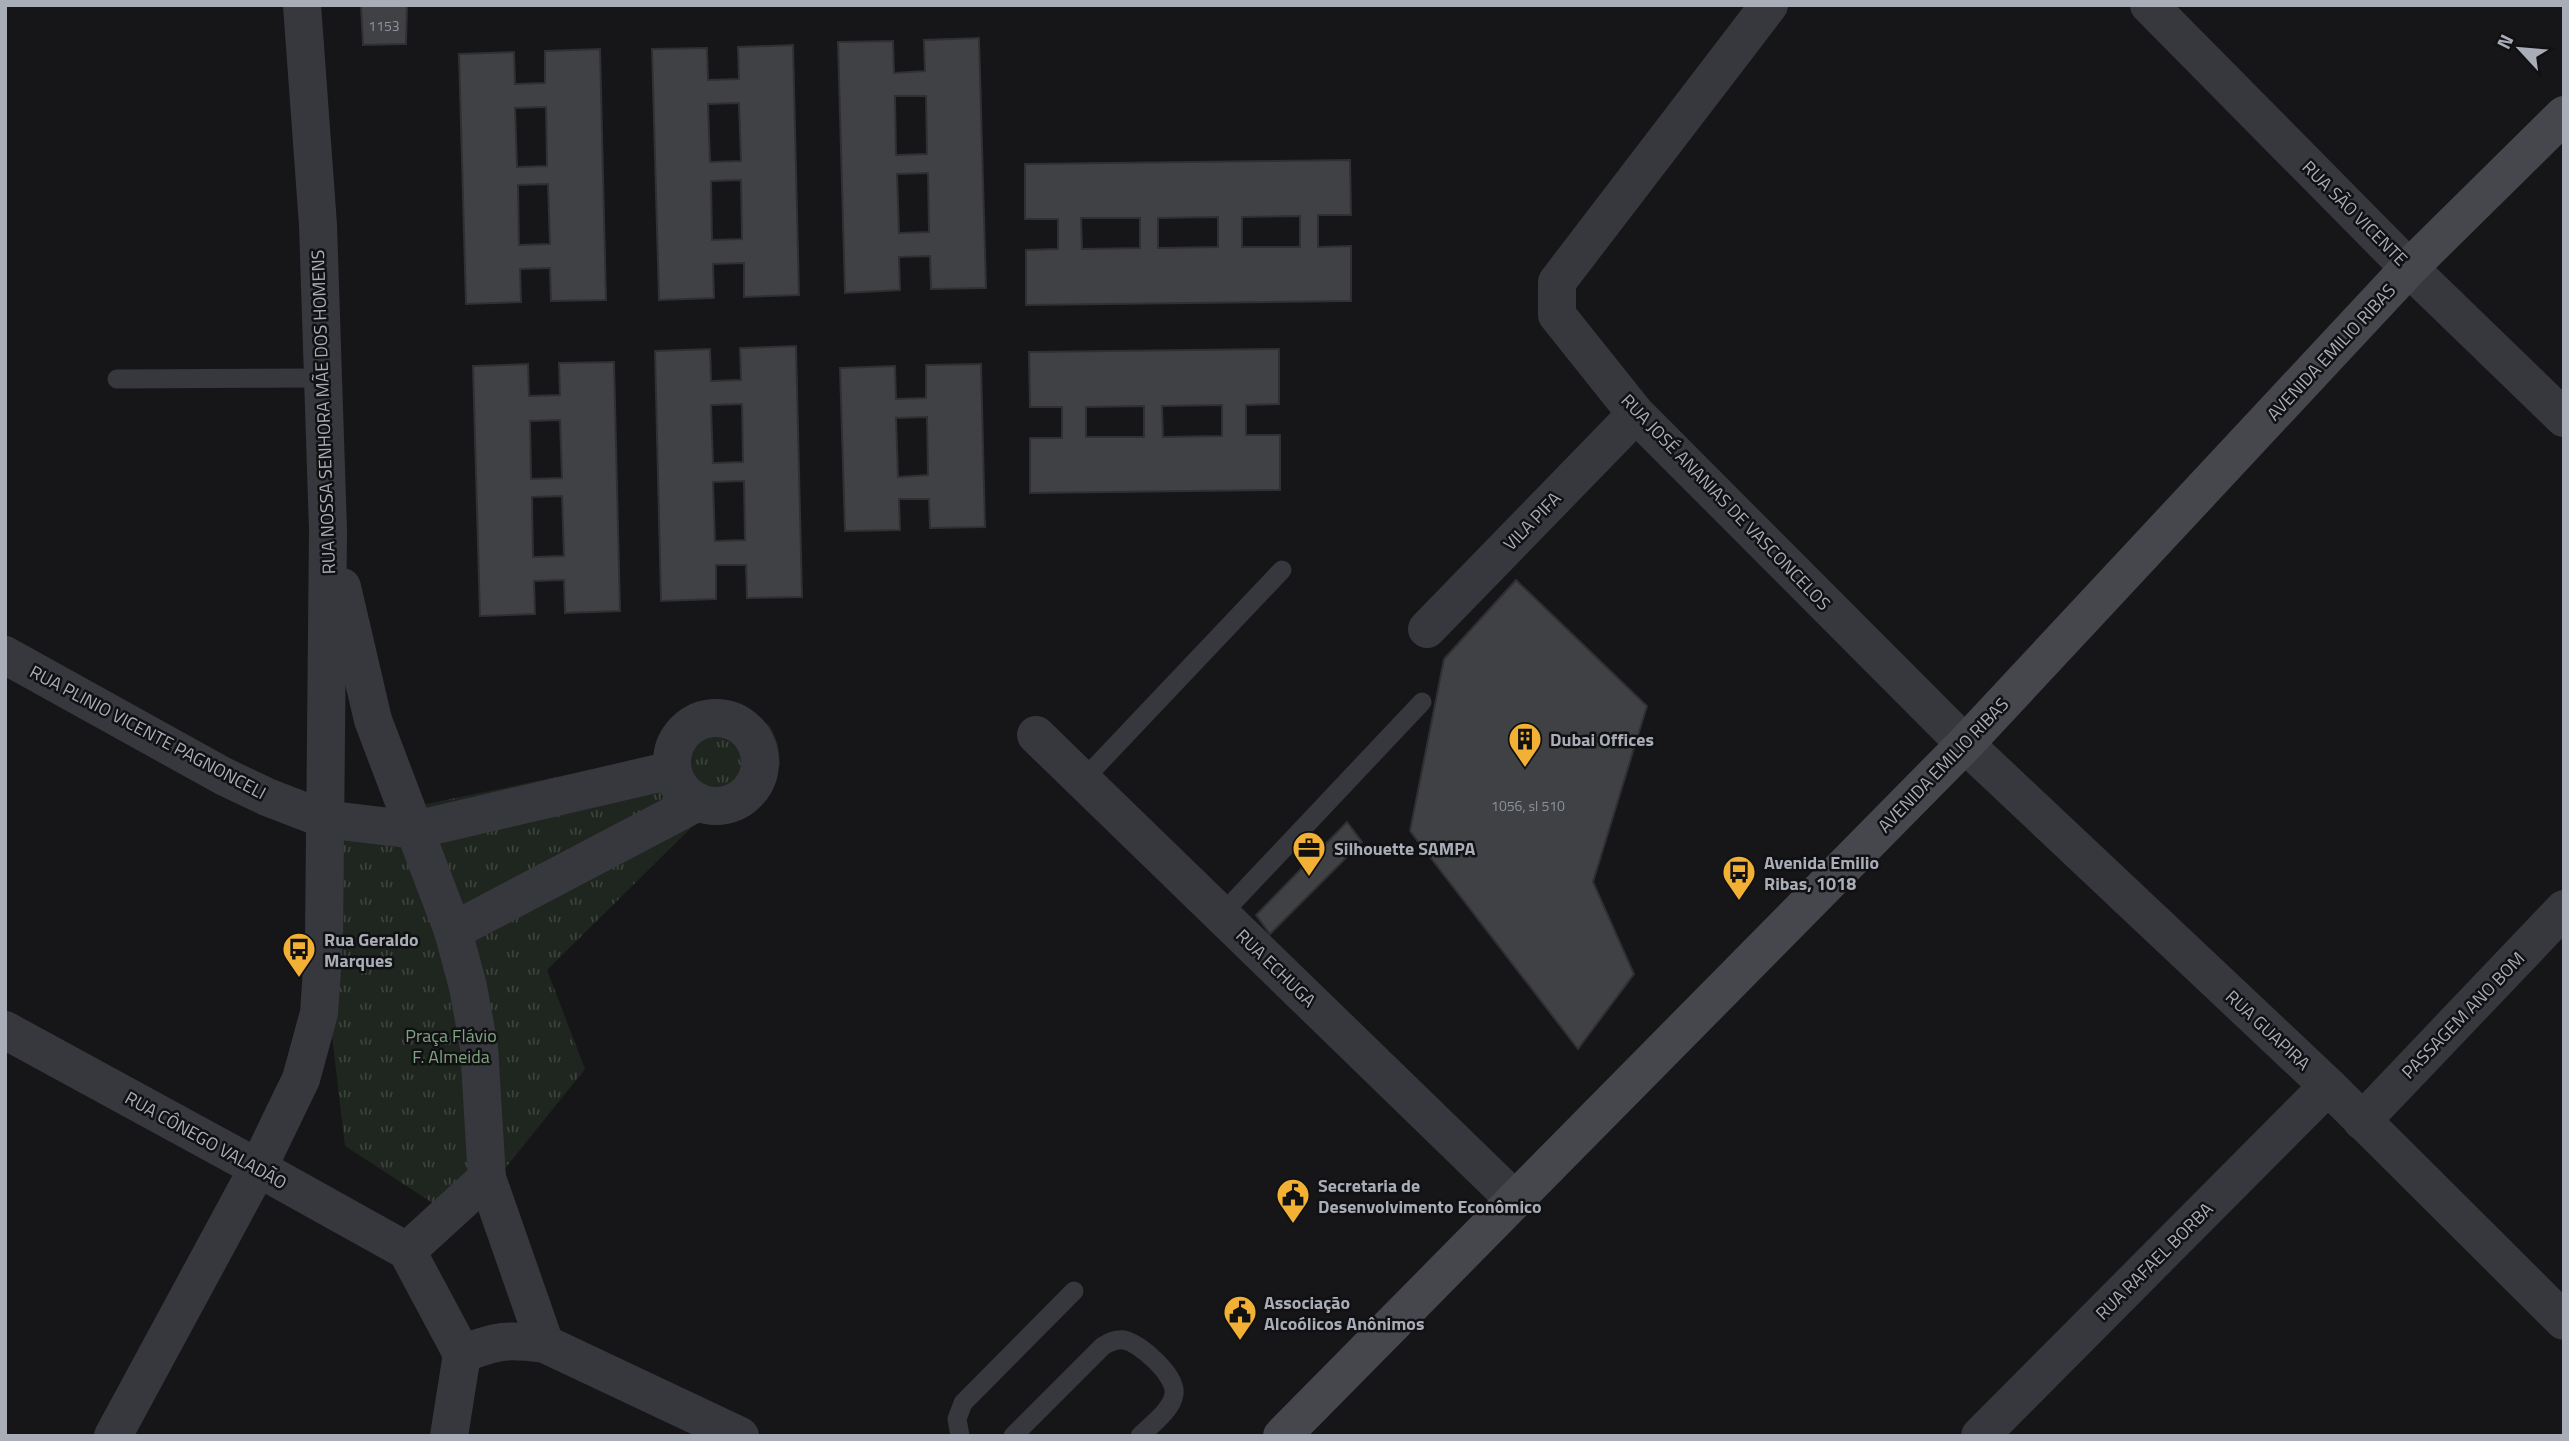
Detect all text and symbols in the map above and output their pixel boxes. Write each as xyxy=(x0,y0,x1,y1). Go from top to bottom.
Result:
north arrow xyxy=(2485,14,2555,84)
house number: 1153 xyxy=(368,15,400,36)
text: N xyxy=(2488,29,2520,54)
street label: RUA SÃO VICENTE xyxy=(2296,154,2414,272)
street label: RUA NOSSA SENHORA MÃE DOS HOMENS xyxy=(304,249,342,575)
street label: AVENIDA EMILIO RIBAS xyxy=(2260,278,2402,426)
street label: RUA JOSÉ ANANIAS DE VASCONCELOS xyxy=(1615,388,1837,616)
street label: VILA PIFA xyxy=(1497,485,1567,557)
street label: RUA PLINIO VICENTE PAGNONCELI xyxy=(25,658,271,806)
street label: AVENIDA EMILIO RIBAS xyxy=(1871,691,2015,839)
building icon: Dubai Offices xyxy=(1506,720,1544,769)
place label: Dubai Offices xyxy=(1550,726,1654,753)
house number: 1056, sl 510 xyxy=(1491,795,1565,816)
office icon: Silhouette SAMPA xyxy=(1290,829,1328,878)
place label: Silhouette SAMPA xyxy=(1334,835,1475,862)
place label: Avenida Emilio Ribas, 1018 xyxy=(1764,849,1879,897)
bus stop icon: Avenida Emilio Ribas, 1018 xyxy=(1720,853,1758,902)
street label: RUA ECHUGA xyxy=(1230,923,1322,1013)
place label: Rua Geraldo Marques xyxy=(324,926,419,974)
bus stop icon: Rua Geraldo Marques xyxy=(280,930,318,979)
street label: PASSAGEM ANO BOM xyxy=(2395,945,2531,1085)
street label: RUA GUAPIRA xyxy=(2220,984,2317,1077)
park label: Praça Flávio F. Almeida xyxy=(405,1022,497,1070)
street label: RUA CÔNEGO VALADÃO xyxy=(120,1084,292,1196)
place label: Secretaria de Desenvolvimento Econômico xyxy=(1318,1172,1542,1220)
public building icon: Secretaria de Desenvolvimento Econômico xyxy=(1274,1176,1312,1225)
street label: RUA RAFAEL BORBA xyxy=(2089,1196,2219,1326)
place label: Associação Alcoólicos Anônimos xyxy=(1264,1289,1424,1337)
public building icon: Associação Alcoólicos Anônimos xyxy=(1221,1293,1259,1342)

